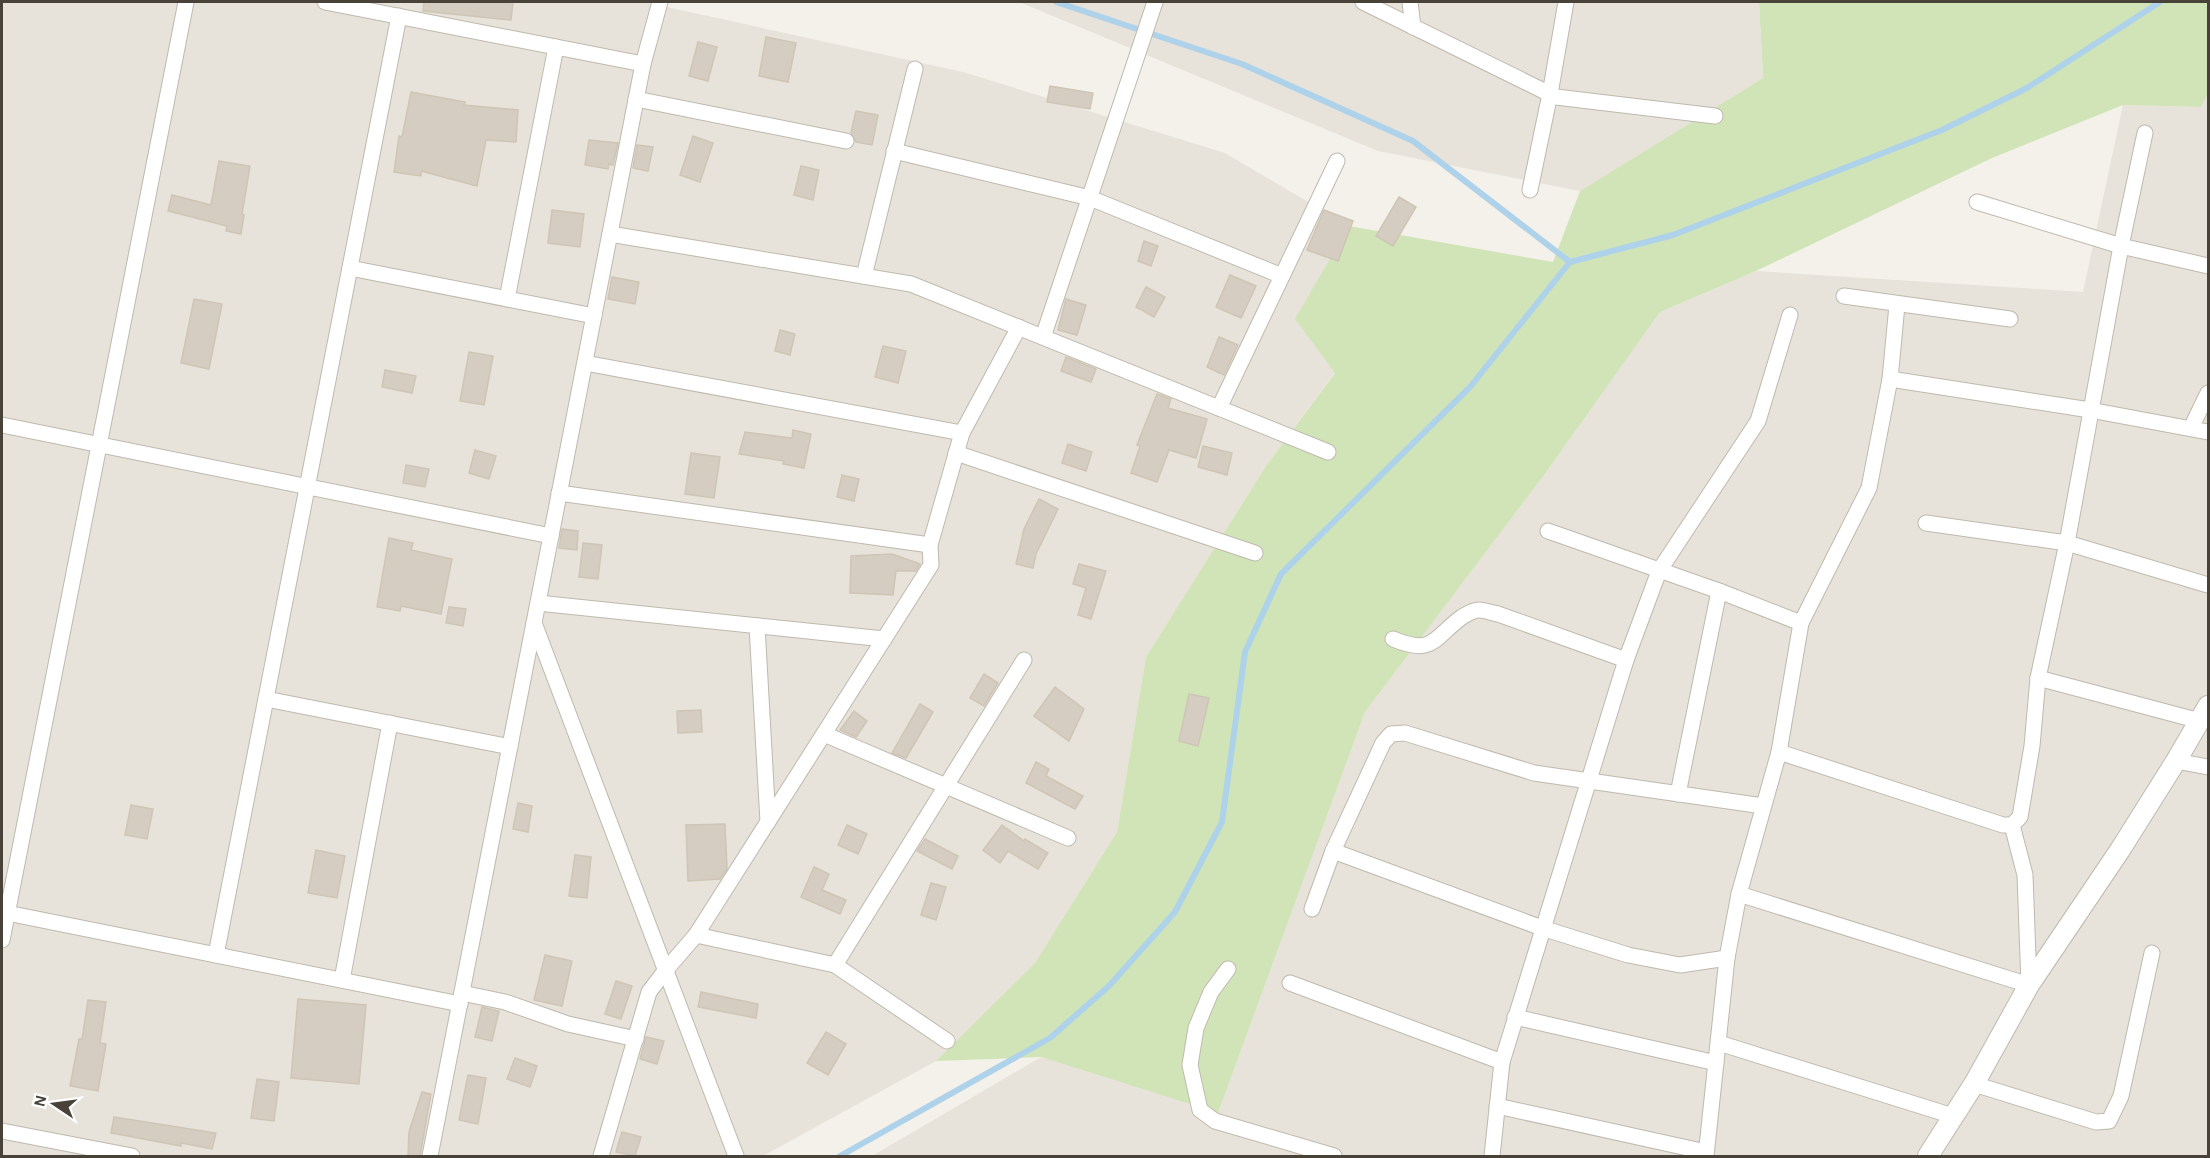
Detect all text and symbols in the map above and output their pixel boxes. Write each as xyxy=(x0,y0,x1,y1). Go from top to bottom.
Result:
north arrow xyxy=(24,1074,84,1134)
text: N xyxy=(31,1094,49,1108)

